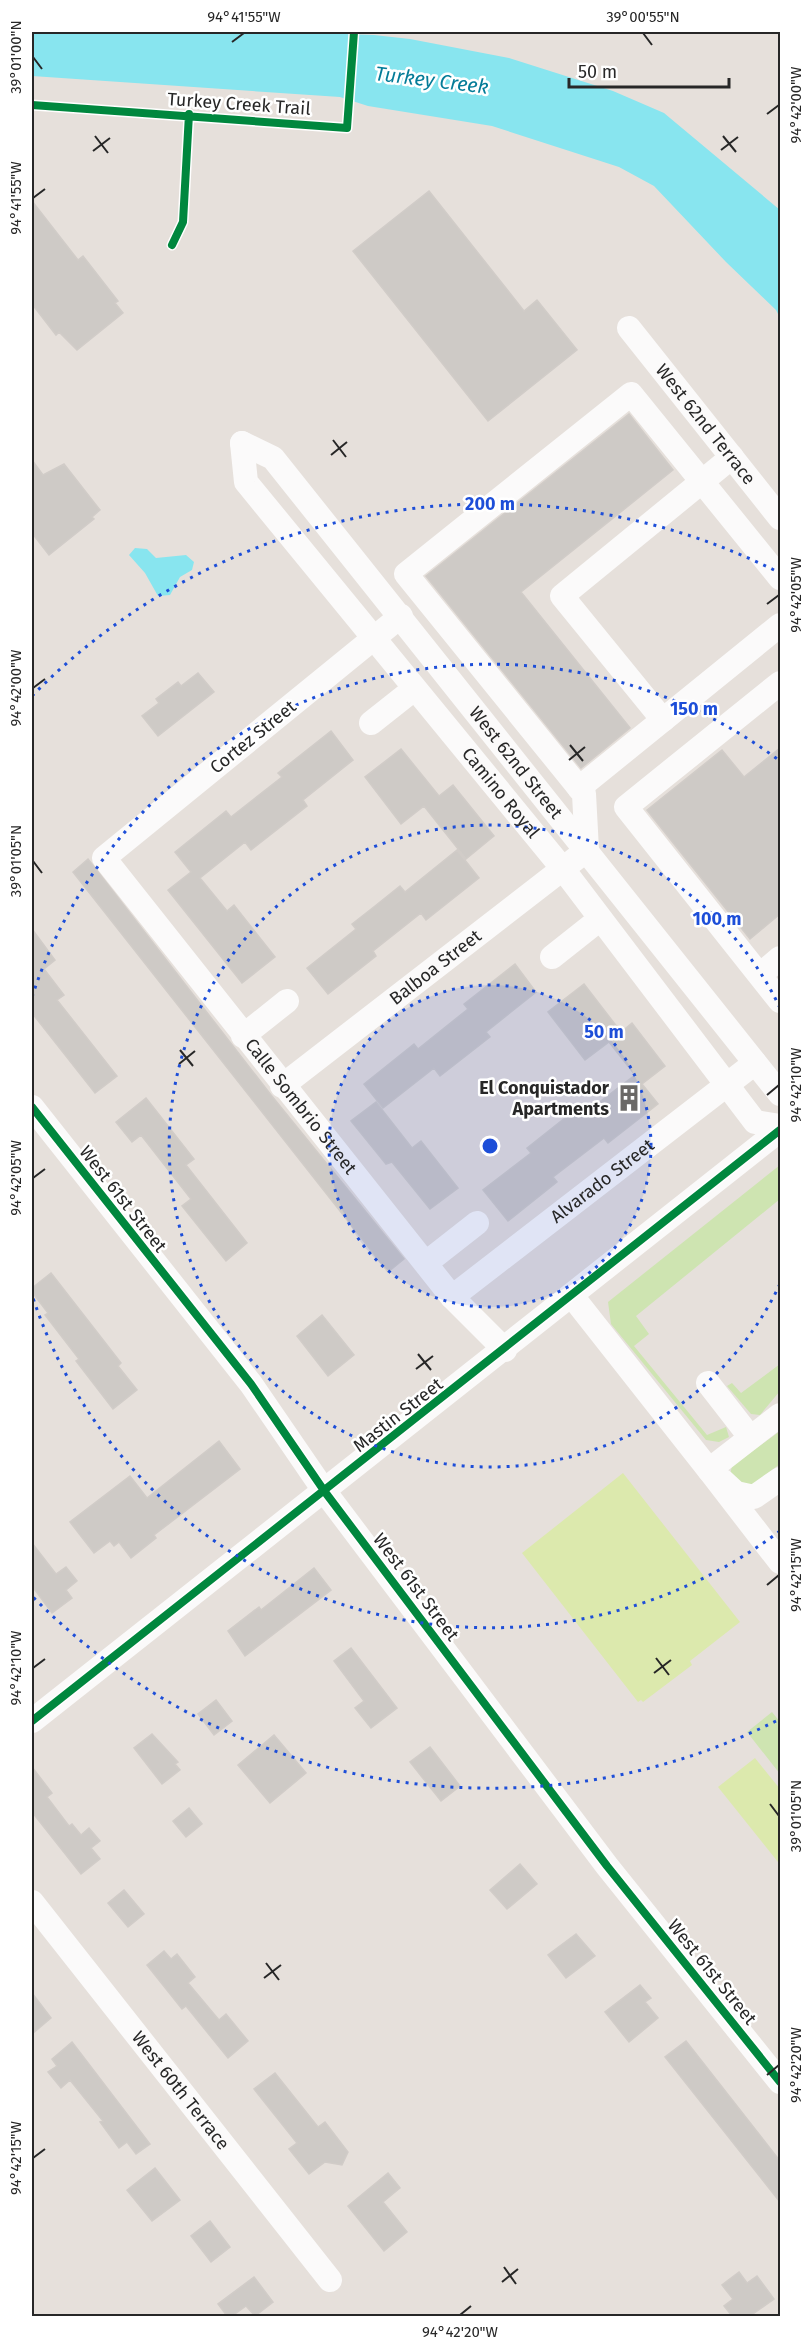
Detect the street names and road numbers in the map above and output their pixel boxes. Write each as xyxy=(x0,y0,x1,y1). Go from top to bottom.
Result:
street label: Turkey Creek Trail xyxy=(167,88,311,120)
street label: West 62nd Terrace xyxy=(651,360,760,489)
street label: Cortez Street xyxy=(205,695,301,778)
street label: West 62nd Street xyxy=(464,702,568,824)
street label: Camino Royal xyxy=(457,743,544,843)
street label: Balboa Street xyxy=(385,925,486,1010)
street label: Calle Sombrio Street xyxy=(240,1034,362,1179)
street label: Alvarado Street xyxy=(546,1134,659,1228)
street label: West 61st Street xyxy=(75,1141,172,1257)
street label: Mastin Street xyxy=(349,1373,448,1457)
street label: West 61st Street xyxy=(368,1529,464,1646)
street label: West 61st Street xyxy=(663,1915,762,2030)
street label: West 60th Terrace xyxy=(127,2027,234,2154)

